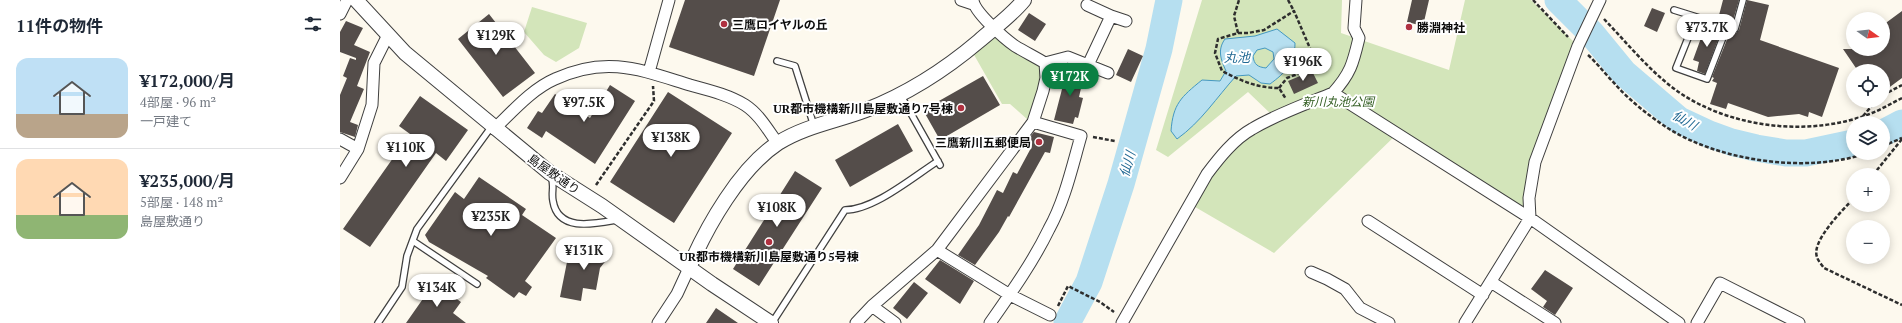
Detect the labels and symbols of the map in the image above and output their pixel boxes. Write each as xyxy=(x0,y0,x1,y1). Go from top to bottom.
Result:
north arrow xyxy=(1846,12,1890,56)
pin: ¥73.7K xyxy=(1674,14,1740,48)
place label: 三鷹ロイヤルの丘 xyxy=(732,17,828,32)
marker: 三鷹ロイヤルの丘 xyxy=(719,19,729,29)
place label: 勝淵神社 xyxy=(1417,20,1465,35)
pin: ¥129K xyxy=(468,22,524,56)
marker: 勝淵神社 xyxy=(1404,22,1414,32)
water label: 丸池 xyxy=(1224,48,1252,66)
pin: ¥196K xyxy=(1275,48,1331,82)
pin: ¥172K xyxy=(1042,63,1098,97)
pin: ¥97.5K xyxy=(551,89,617,123)
park label: 新川丸池公園 xyxy=(1302,94,1376,109)
place label: UR都市機構新川島屋敷通り7号棟 xyxy=(773,101,953,116)
marker: UR都市機構新川島屋敷通り7号棟 xyxy=(956,103,966,113)
water label: 仙川 xyxy=(1669,106,1702,135)
pin: ¥138K xyxy=(643,124,699,158)
pin: ¥110K xyxy=(378,134,434,168)
place label: 三鷹新川五郵便局 xyxy=(935,135,1031,150)
marker: 三鷹新川五郵便局 xyxy=(1034,137,1044,147)
water label: 仙川 xyxy=(1115,147,1140,179)
street label: 島屋敷通り xyxy=(525,151,583,197)
pin: ¥108K xyxy=(749,194,805,228)
pin: ¥235K xyxy=(463,203,519,237)
pin: ¥131K xyxy=(556,237,612,271)
marker: UR都市機構新川島屋敷通り5号棟 xyxy=(764,237,774,247)
place label: UR都市機構新川島屋敷通り5号棟 xyxy=(679,249,859,264)
pin: ¥134K xyxy=(409,274,465,308)

